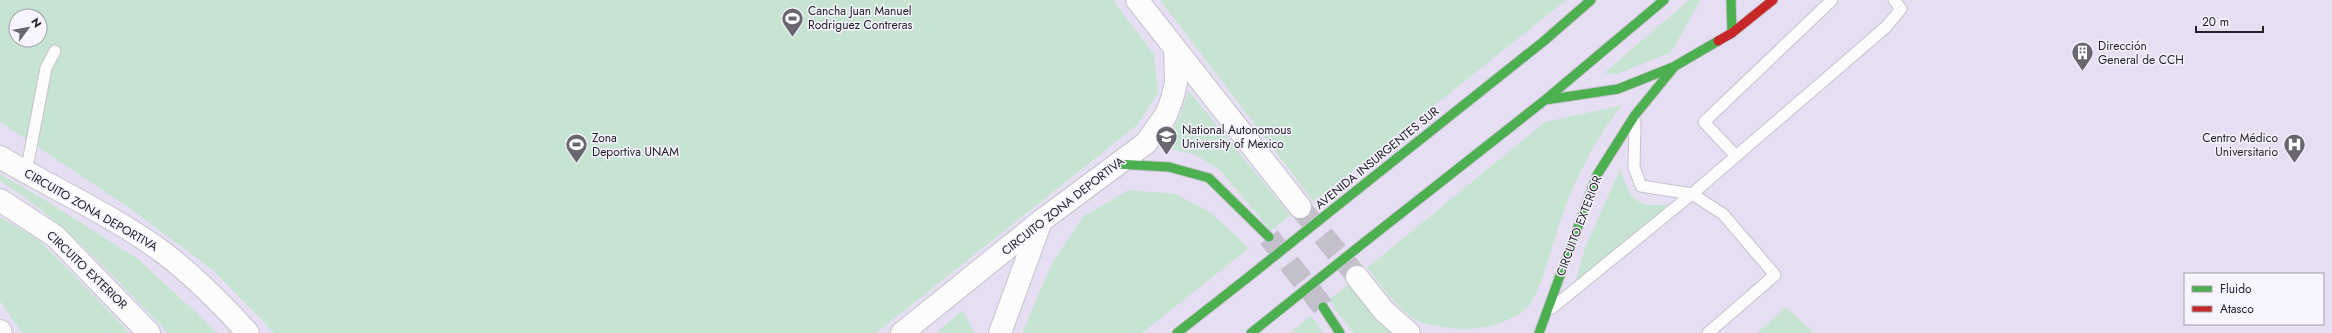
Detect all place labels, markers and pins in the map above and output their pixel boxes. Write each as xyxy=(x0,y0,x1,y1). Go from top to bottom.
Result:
place label: Cancha Juan Manuel Rodriguez Contreras xyxy=(808,2,913,34)
sports icon: Cancha Juan Manuel Rodriguez Contreras xyxy=(780,5,806,38)
place label: Dirección General de CCH xyxy=(2098,37,2184,69)
building icon: Dirección General de CCH xyxy=(2069,40,2095,73)
place label: National Autonomous University of Mexico xyxy=(1182,121,1292,153)
school or university icon: National Autonomous University of Mexico xyxy=(1153,124,1179,157)
place label: Zona Deportiva UNAM xyxy=(592,129,679,161)
place label: Centro Médico Universitario xyxy=(2202,129,2278,161)
sports icon: Zona Deportiva UNAM xyxy=(563,132,589,165)
hospital icon: Centro Médico Universitario xyxy=(2281,132,2307,165)

